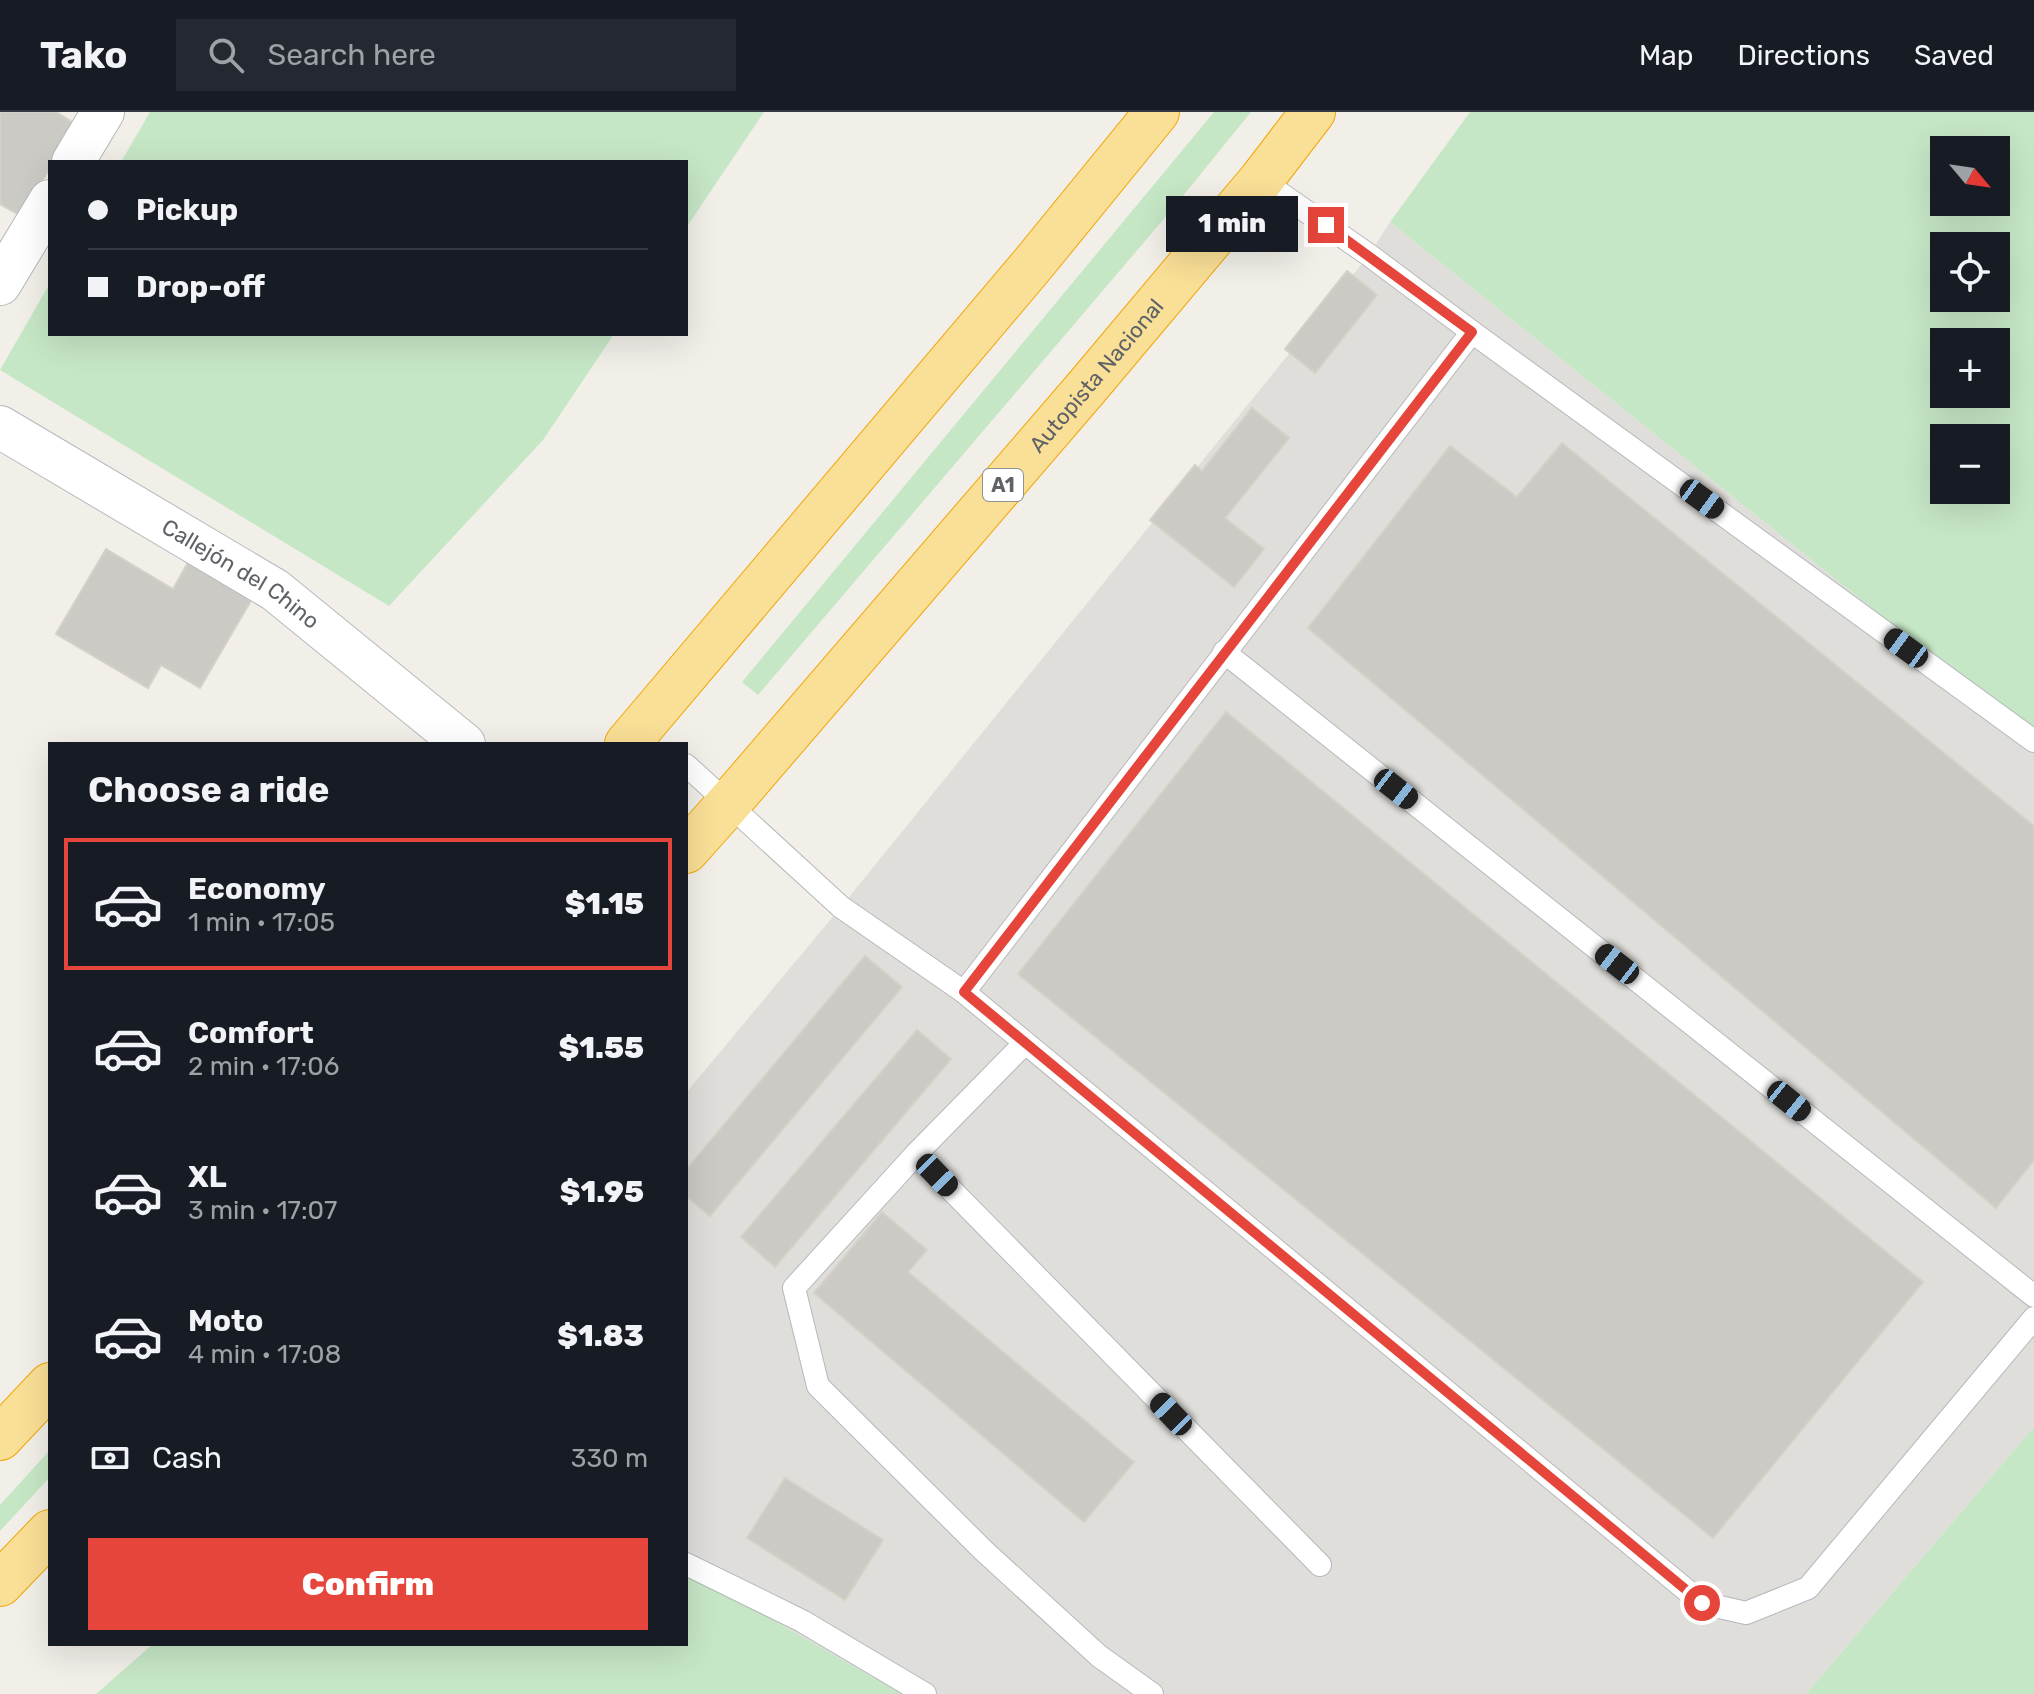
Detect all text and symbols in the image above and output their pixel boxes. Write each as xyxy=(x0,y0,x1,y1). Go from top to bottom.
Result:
search box xyxy=(176,19,736,91)
text: Tako xyxy=(40,32,128,78)
icon: search xyxy=(204,33,248,77)
text: Search here xyxy=(268,37,436,73)
text: Map xyxy=(1639,39,1693,72)
text: Directions xyxy=(1737,39,1870,72)
text: Saved xyxy=(1914,39,1994,72)
north arrow xyxy=(1930,136,2010,216)
map controls xyxy=(1930,136,2010,504)
text: Pickup xyxy=(136,192,238,228)
callout: 1 min xyxy=(1166,197,1298,253)
route end xyxy=(1308,207,1344,243)
text: 1 min xyxy=(1198,208,1266,239)
button: locate xyxy=(1930,232,2010,312)
text: Drop-off xyxy=(136,269,265,305)
street label: Autopista Nacional xyxy=(1023,293,1169,458)
button: + xyxy=(1930,328,2010,408)
button: − xyxy=(1930,424,2010,504)
road number: A1 xyxy=(983,469,1023,501)
car xyxy=(1676,475,1728,523)
street label: Callejón del Chino xyxy=(157,513,325,634)
car xyxy=(1880,624,1932,672)
car xyxy=(1370,765,1422,813)
text: Choose a ride xyxy=(88,768,329,811)
icon: car xyxy=(92,868,164,940)
text: Economy xyxy=(188,871,326,907)
text: $1.15 xyxy=(565,886,644,922)
text: 1 min · 17:05 xyxy=(188,907,335,938)
car xyxy=(1591,940,1643,988)
icon: car xyxy=(92,1012,164,1084)
text: Comfort xyxy=(188,1015,314,1051)
text: $1.55 xyxy=(559,1030,644,1066)
text: 2 min · 17:06 xyxy=(188,1051,339,1082)
car xyxy=(1763,1077,1815,1125)
car xyxy=(912,1149,962,1201)
icon: car xyxy=(92,1156,164,1228)
text: XL xyxy=(188,1159,227,1195)
text: $1.95 xyxy=(560,1174,644,1210)
text: 3 min · 17:07 xyxy=(188,1195,337,1226)
icon: car xyxy=(92,1300,164,1372)
text: Moto xyxy=(188,1303,263,1339)
text: $1.83 xyxy=(557,1318,644,1354)
text: 4 min · 17:08 xyxy=(188,1339,341,1370)
car xyxy=(1146,1388,1196,1440)
icon: cash xyxy=(88,1436,132,1480)
text: Cash xyxy=(152,1440,222,1476)
text: 330 m xyxy=(571,1443,648,1474)
button: Confirm xyxy=(88,1538,648,1630)
route start xyxy=(1684,1585,1720,1621)

